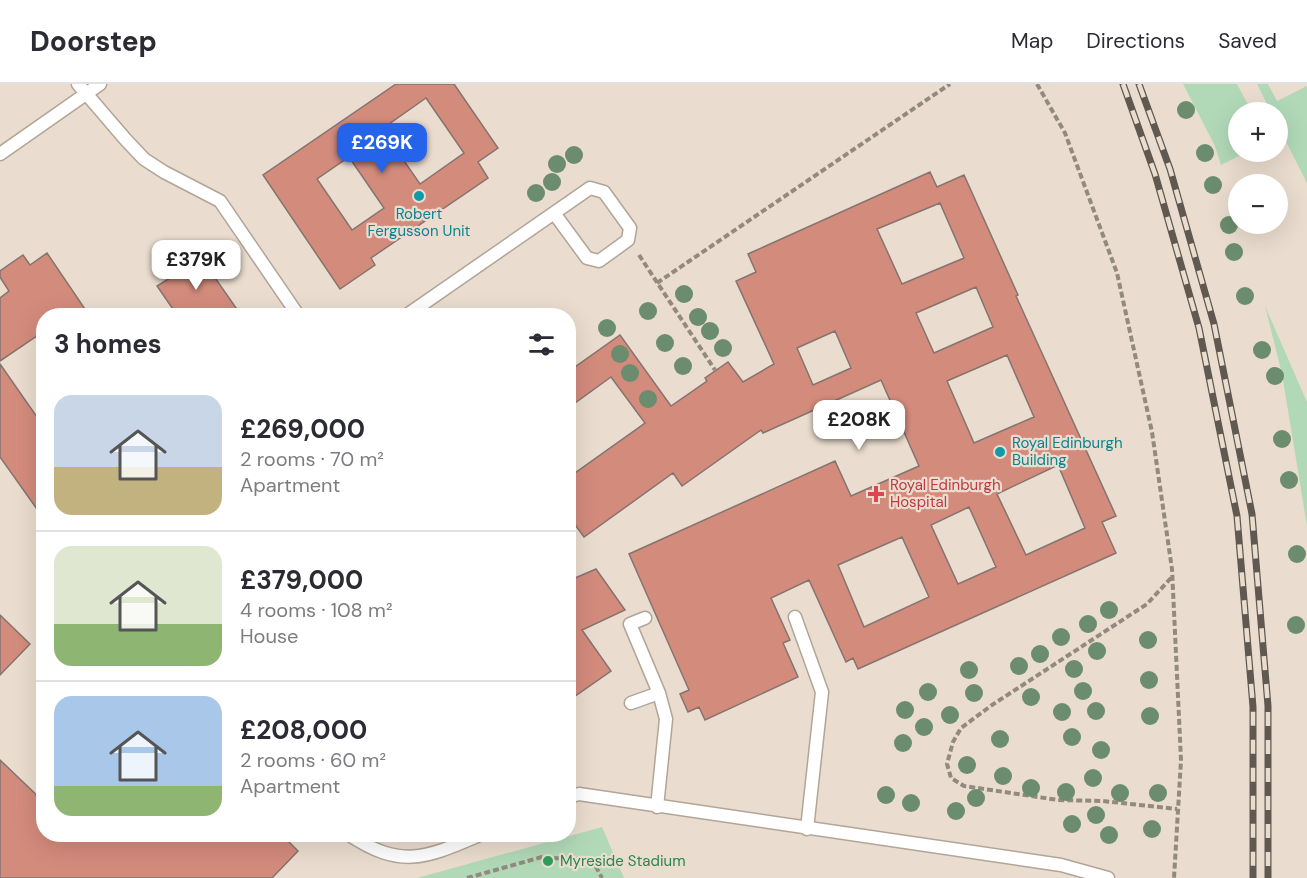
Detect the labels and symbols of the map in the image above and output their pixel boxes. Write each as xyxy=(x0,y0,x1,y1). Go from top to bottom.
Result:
pin: £269K xyxy=(340,123,424,174)
marker: Robert Fergusson Unit xyxy=(412,189,426,203)
place label: Robert Fergusson Unit xyxy=(367,204,471,241)
pin: £379K xyxy=(154,240,238,291)
pin: £208K xyxy=(817,400,901,451)
place label: Royal Edinburgh Building xyxy=(1012,433,1123,470)
marker: Royal Edinburgh Building xyxy=(993,445,1007,459)
place label: Royal Edinburgh Hospital xyxy=(890,475,1001,512)
marker: Royal Edinburgh Hospital xyxy=(867,485,885,503)
place label: Myreside Stadium xyxy=(560,851,686,871)
marker: Myreside Stadium xyxy=(541,854,555,868)

